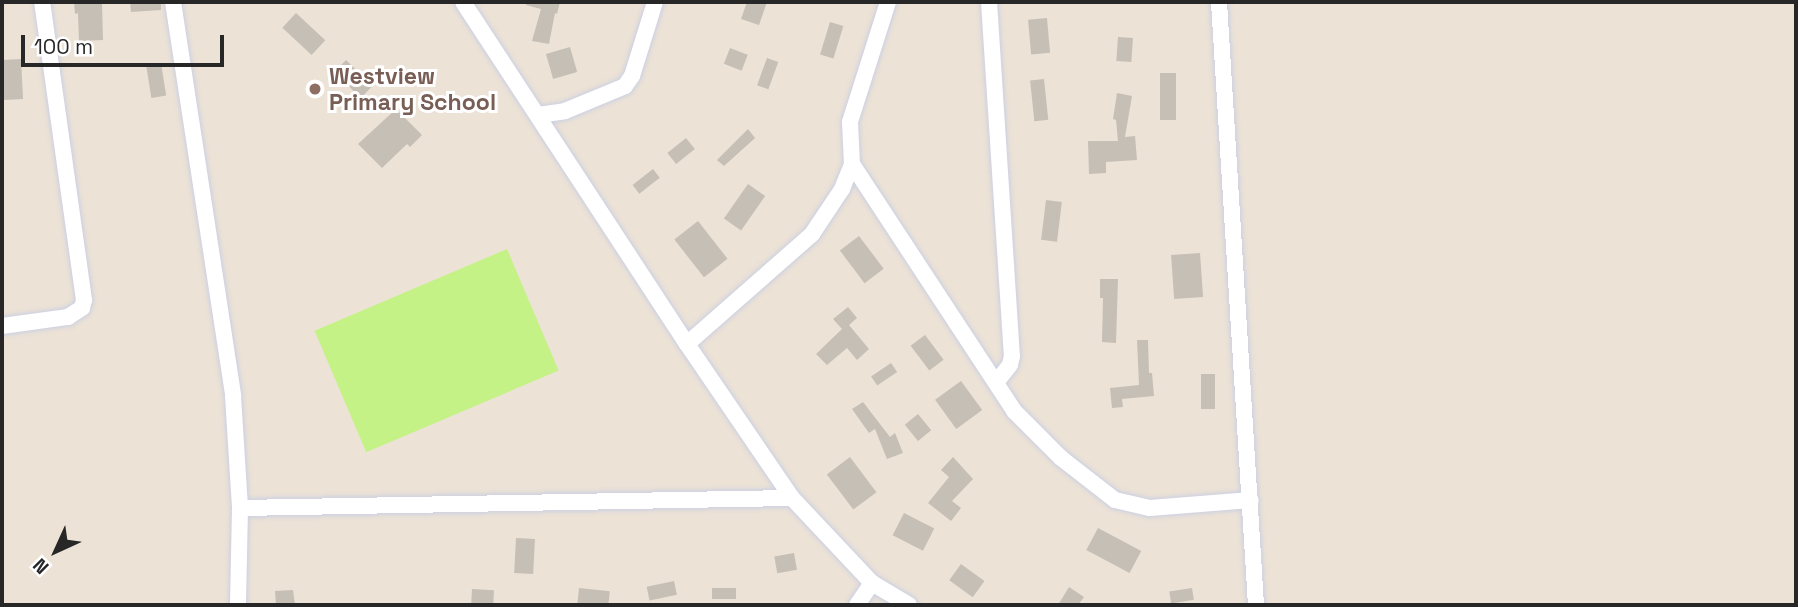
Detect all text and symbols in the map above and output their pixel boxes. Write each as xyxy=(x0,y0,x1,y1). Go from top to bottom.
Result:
scale bar xyxy=(24,21,228,65)
text: 100 m xyxy=(34,33,93,60)
place label: Westview Primary School xyxy=(329,62,496,116)
marker: Westview Primary School xyxy=(307,81,323,97)
north arrow xyxy=(21,516,91,586)
text: N xyxy=(27,553,54,580)

